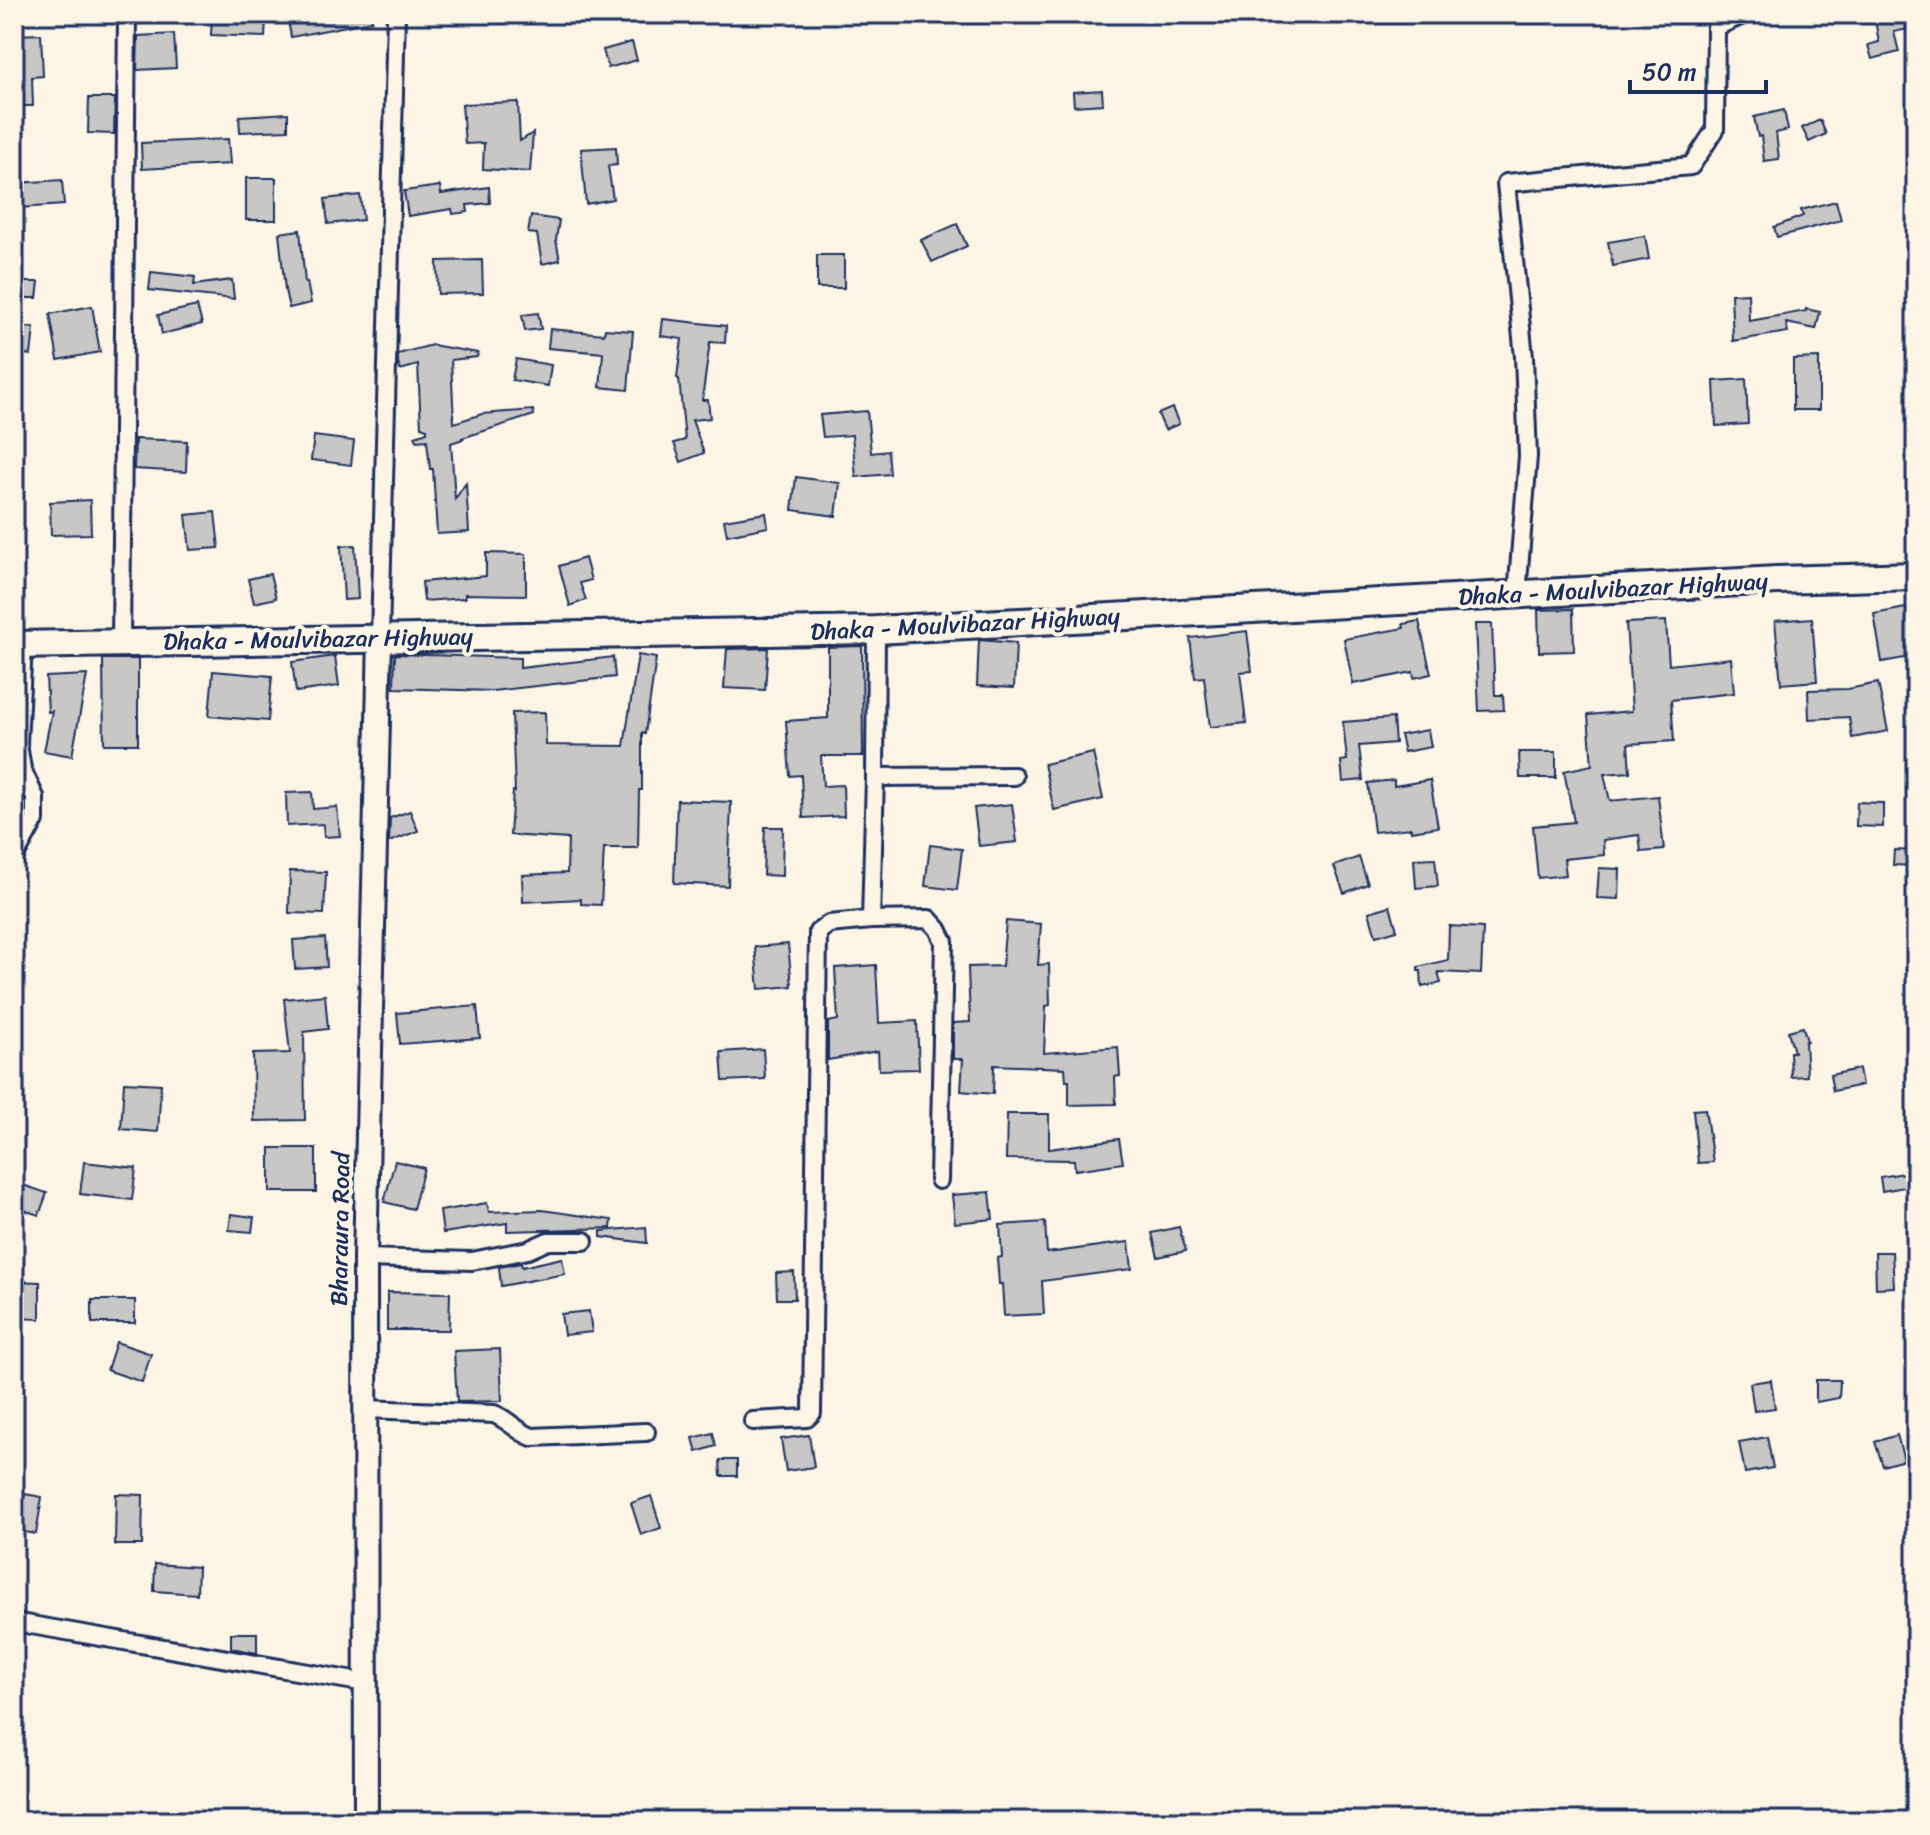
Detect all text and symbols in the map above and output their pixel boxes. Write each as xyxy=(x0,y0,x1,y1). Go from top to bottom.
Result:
scale bar xyxy=(1630,44,1766,94)
text: 50 m xyxy=(1642,51,1697,93)
street label: Dhaka - Moulvibazar Highway xyxy=(1457,560,1770,618)
street label: Dhaka - Moulvibazar Highway xyxy=(809,595,1122,653)
street label: Dhaka - Moulvibazar Highway xyxy=(163,615,474,663)
street label: Bharaura Road xyxy=(318,1149,362,1306)

